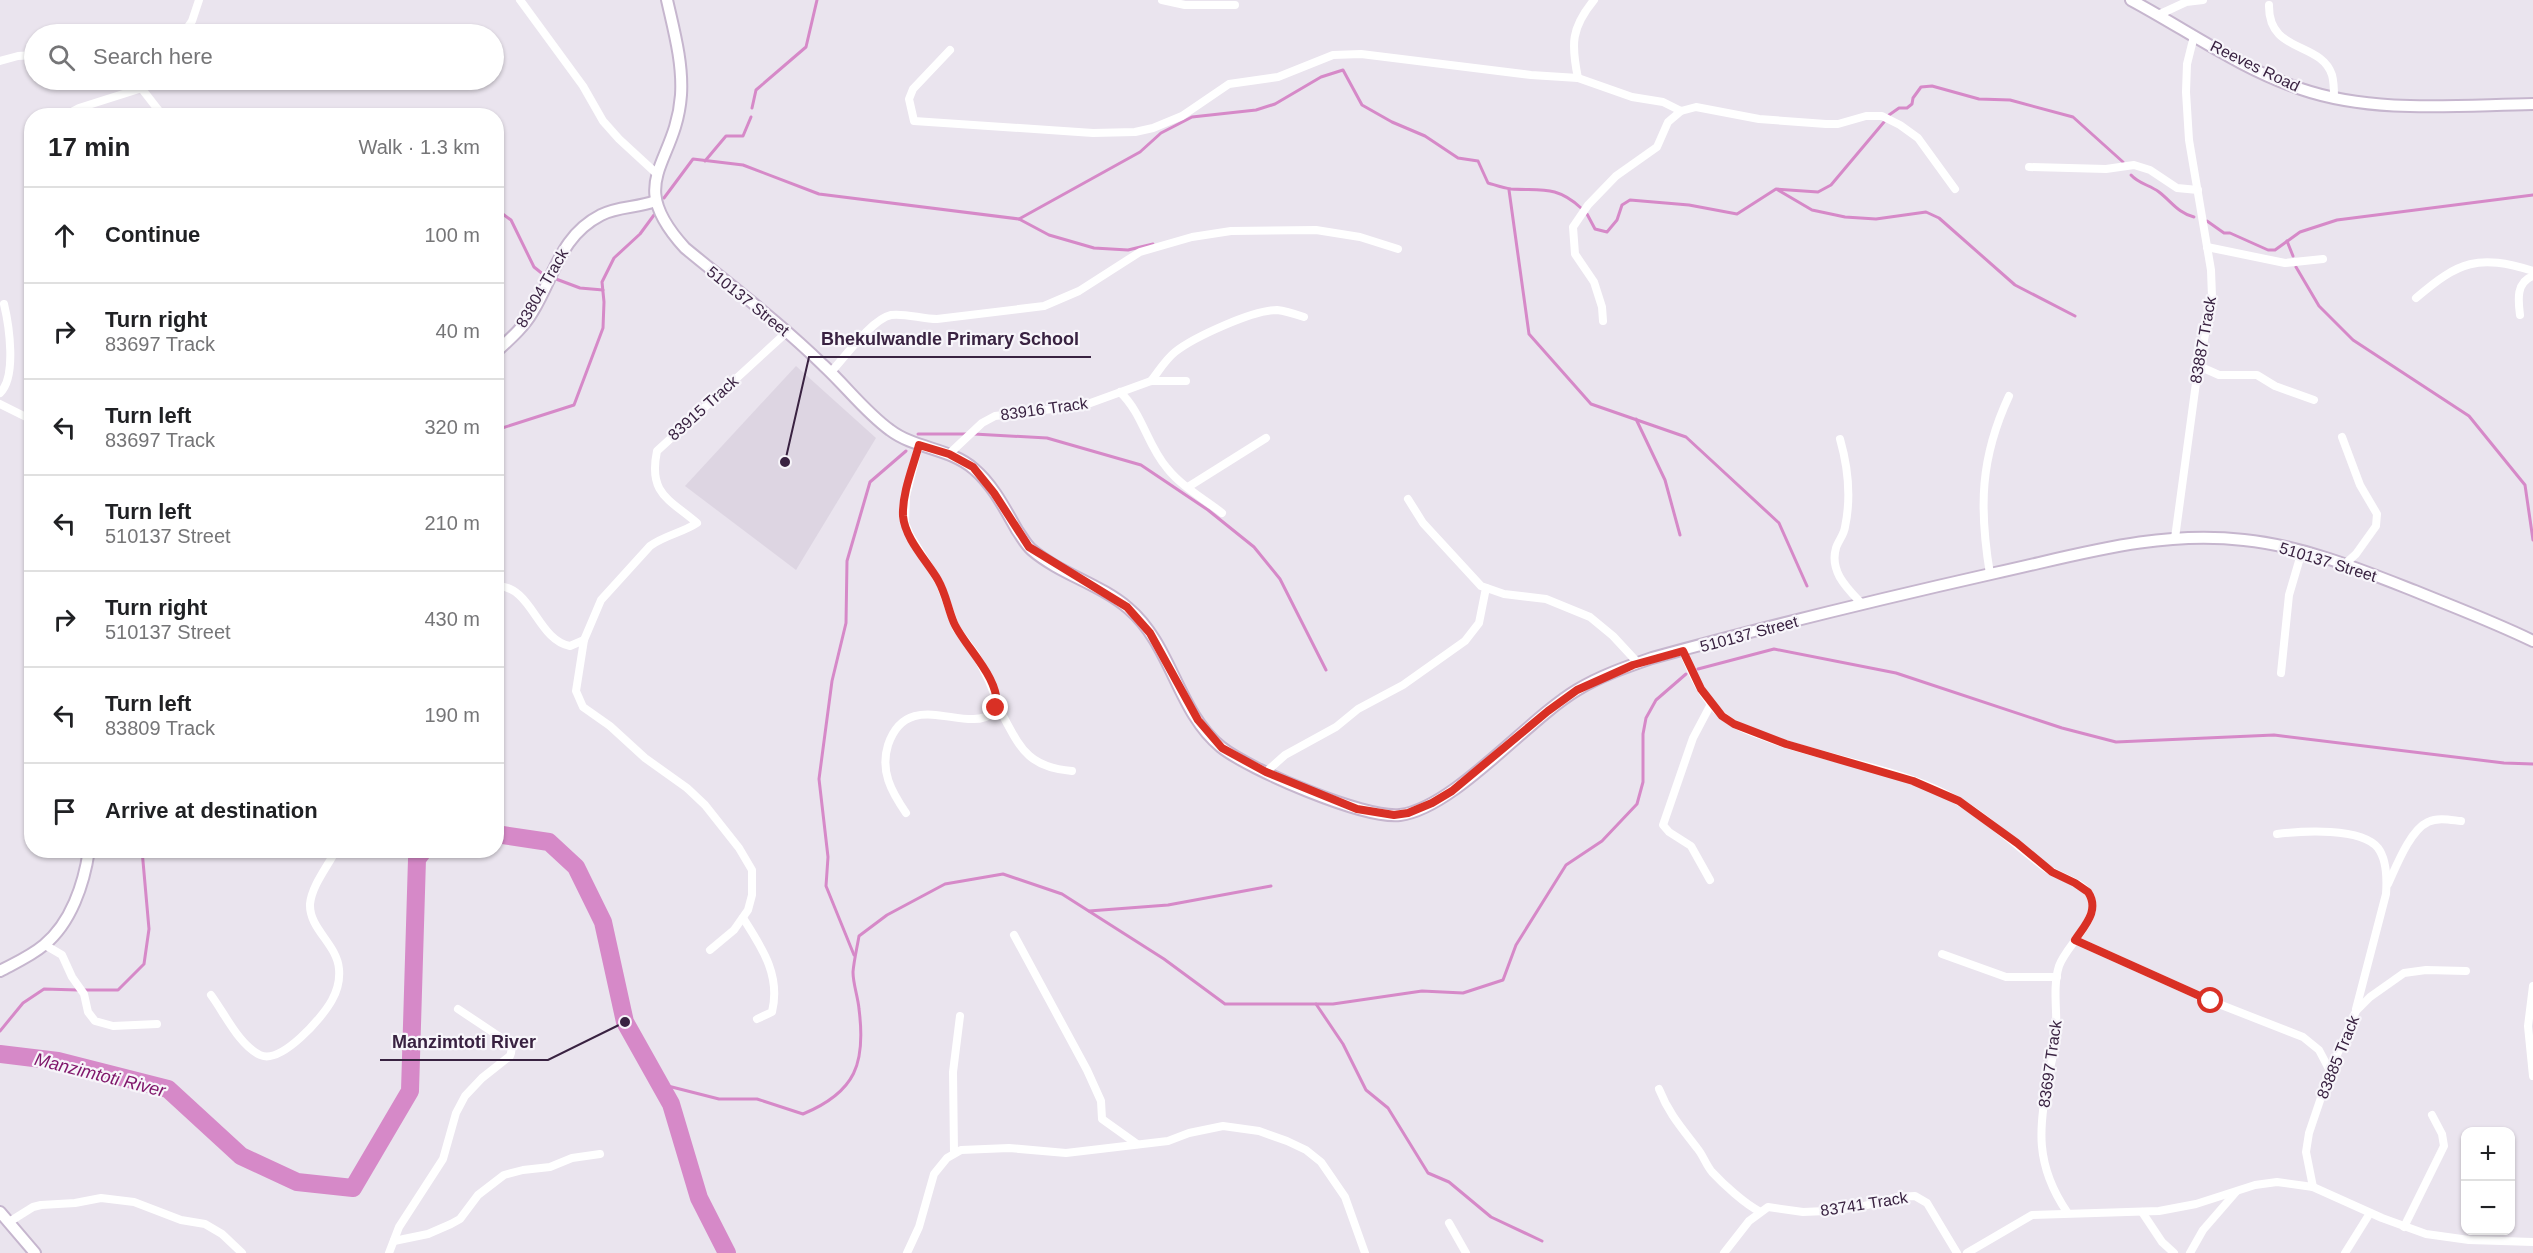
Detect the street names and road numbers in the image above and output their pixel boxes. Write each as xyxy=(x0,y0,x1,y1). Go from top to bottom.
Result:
street label: Reeves Road xyxy=(2208,37,2302,95)
street label: 83804 Track xyxy=(513,245,572,330)
street label: 510137 Street xyxy=(704,263,793,340)
street label: 83887 Track xyxy=(2187,294,2219,385)
street label: 83915 Track xyxy=(665,372,742,444)
street label: 83916 Track xyxy=(999,394,1090,424)
street label: 510137 Street xyxy=(2277,539,2379,585)
street label: 510137 Street xyxy=(1698,613,1800,655)
street label: 83885 Track xyxy=(2314,1012,2363,1101)
street label: 83697 Track xyxy=(2035,1018,2065,1109)
street label: 83741 Track xyxy=(1819,1189,1910,1219)

